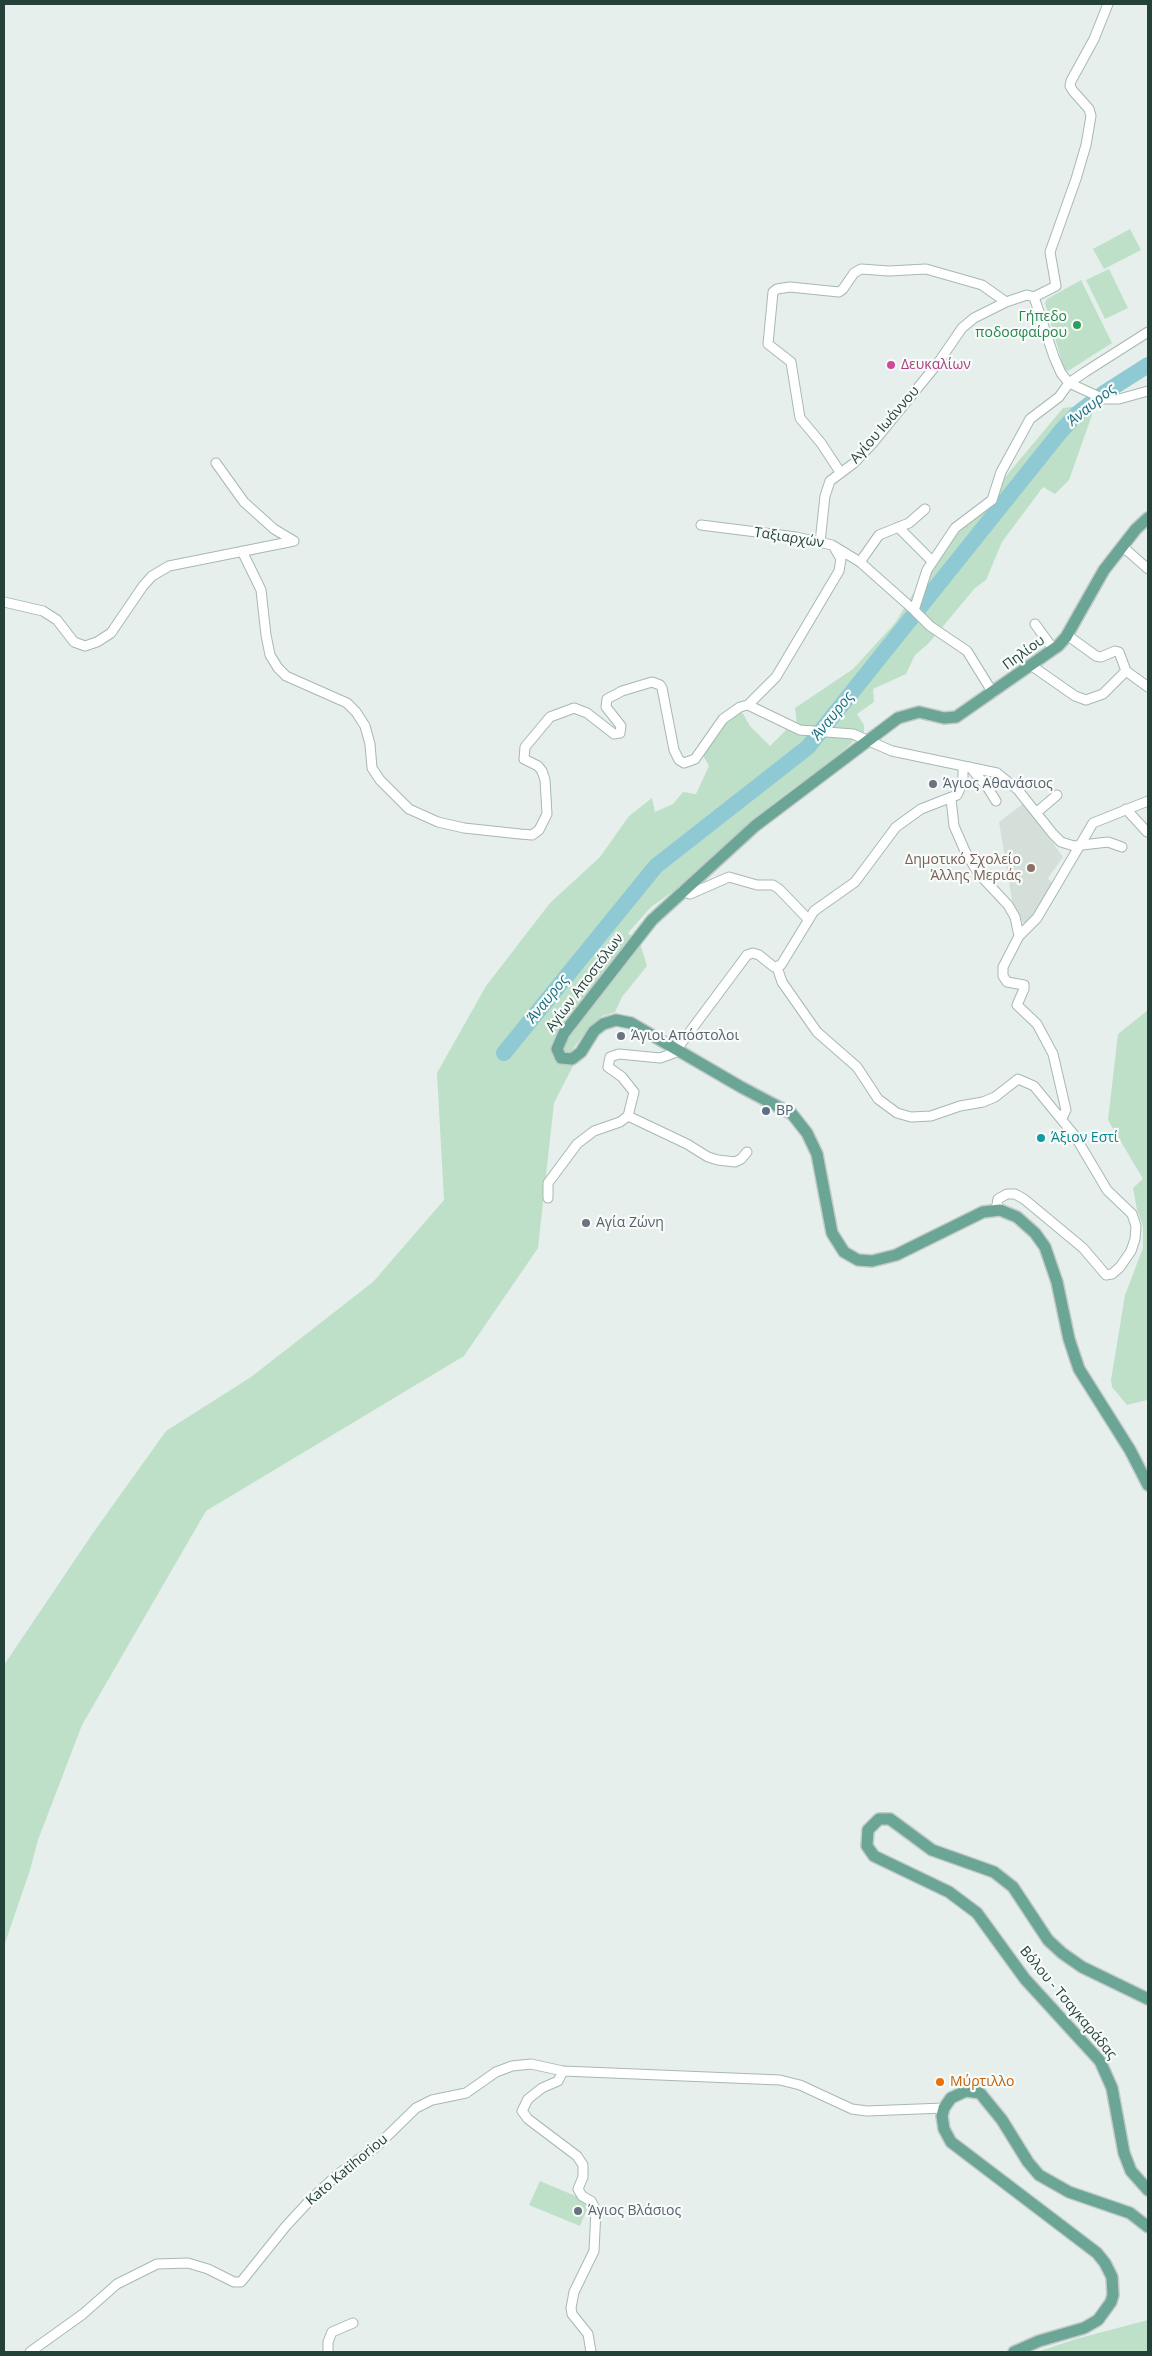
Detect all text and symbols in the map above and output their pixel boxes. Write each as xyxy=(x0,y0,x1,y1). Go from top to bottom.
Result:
place label: Γήπεδο ποδοσφαίρου xyxy=(975,309,1067,342)
marker: Γήπεδο ποδοσφαίρου xyxy=(1071,319,1083,331)
place label: Δευκαλίων xyxy=(901,357,971,373)
marker: Δευκαλίων xyxy=(885,359,897,371)
water label: Άναυρος xyxy=(1064,380,1120,430)
street label: Αγίου Ιωάννου xyxy=(847,383,923,467)
street label: Ταξιαρχών xyxy=(753,524,825,552)
street label: Πηλίου xyxy=(1000,632,1048,674)
water label: Άναυρος xyxy=(808,688,858,744)
place label: Άγιος Αθανάσιος xyxy=(943,776,1053,792)
marker: Άγιος Αθανάσιος xyxy=(927,778,939,790)
place label: Δημοτικό Σχολείο Άλλης Μεριάς xyxy=(905,852,1021,884)
marker: Δημοτικό Σχολείο Άλλης Μεριάς xyxy=(1025,862,1037,874)
street label: Αγίων Αποστόλων xyxy=(543,931,627,1035)
water label: Άναυρος xyxy=(523,971,573,1027)
place label: Άγιοι Απόστολοι xyxy=(631,1028,739,1044)
marker: Άγιοι Απόστολοι xyxy=(615,1030,627,1042)
place label: BP xyxy=(776,1103,793,1119)
marker: BP xyxy=(760,1105,772,1117)
place label: Άξιον Εστί xyxy=(1051,1130,1119,1146)
marker: Άξιον Εστί xyxy=(1035,1132,1047,1144)
place label: Αγία Ζώνη xyxy=(596,1215,664,1231)
marker: Αγία Ζώνη xyxy=(580,1217,592,1229)
street label: Βόλου - Τσαγκαράδας xyxy=(1016,1943,1120,2063)
place label: Μύρτιλλο xyxy=(950,2074,1014,2090)
marker: Μύρτιλλο xyxy=(934,2076,946,2088)
street label: Kato Katihoriou xyxy=(303,2131,391,2209)
place label: Άγιος Βλάσιος xyxy=(588,2203,681,2219)
marker: Άγιος Βλάσιος xyxy=(572,2205,584,2217)

